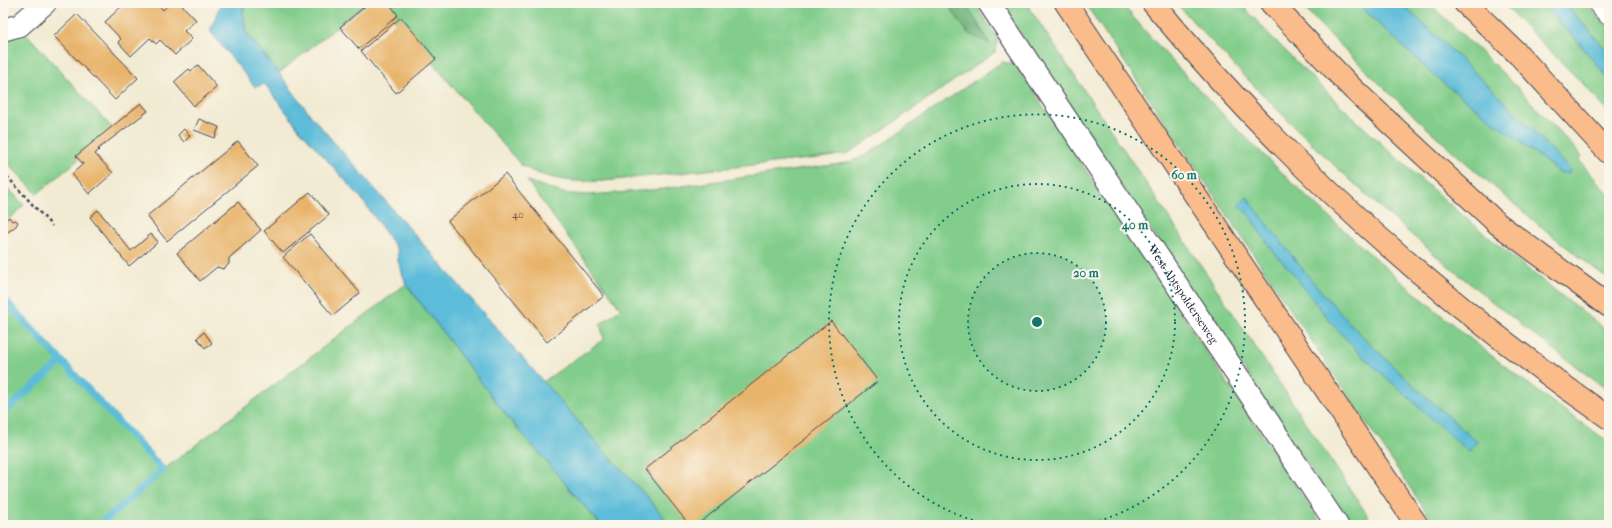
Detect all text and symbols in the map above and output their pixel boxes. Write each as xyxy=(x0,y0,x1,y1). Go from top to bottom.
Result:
text: 60 m xyxy=(1171,168,1198,182)
house number: 40 xyxy=(512,209,524,221)
text: 40 m xyxy=(1121,218,1149,233)
street label: West-Abtspolderseweg xyxy=(1145,241,1222,347)
text: 20 m xyxy=(1073,266,1100,280)
centre of rings xyxy=(1030,315,1044,329)

